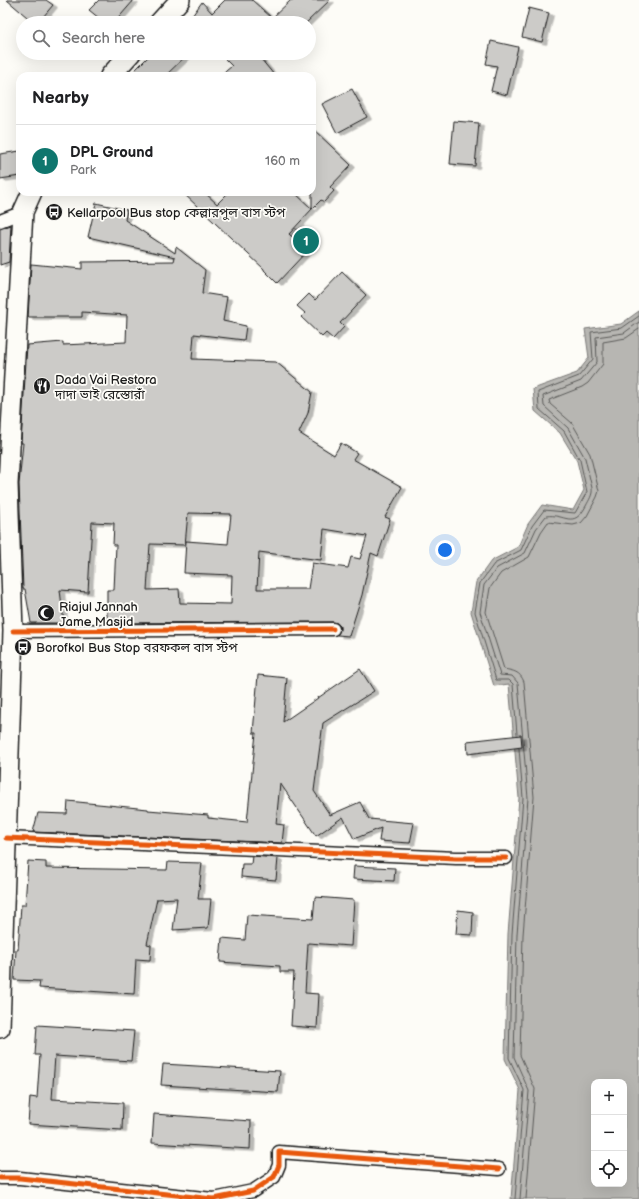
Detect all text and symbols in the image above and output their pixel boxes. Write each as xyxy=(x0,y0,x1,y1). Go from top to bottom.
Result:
search box xyxy=(16,16,316,60)
icon: search xyxy=(30,27,52,49)
text: Search here xyxy=(62,29,145,48)
text: Nearby xyxy=(32,88,89,108)
text: DPL Ground xyxy=(70,143,153,162)
text: 1 xyxy=(42,153,48,169)
text: 160 m xyxy=(265,153,300,169)
text: Park xyxy=(70,162,96,178)
bus stop icon: Kellarpool Bus stop কেল্লারপুল বাস স্টপ xyxy=(44,202,64,222)
place label: Kellarpool Bus stop কেল্লারপুল বাস স্টপ xyxy=(67,205,286,221)
pin: 1 xyxy=(293,226,319,256)
place label: Dada Vai Restora দাদা ভাই রেস্তোরাঁ xyxy=(54,372,157,403)
restaurant icon: Dada Vai Restora দাদা ভাই রেস্তোরাঁ xyxy=(32,376,52,396)
your location xyxy=(435,540,455,560)
place label: Riajul Jannah Jame Masjid xyxy=(59,599,138,630)
mosque icon: Riajul Jannah Jame Masjid xyxy=(36,603,56,623)
bus stop icon: Borofkol Bus Stop বরফকল বাস স্টপ xyxy=(13,637,33,657)
place label: Borofkol Bus Stop বরফকল বাস স্টপ xyxy=(36,640,238,656)
map controls xyxy=(591,1079,627,1187)
button: + xyxy=(591,1079,627,1115)
button: − xyxy=(591,1115,627,1151)
button: locate xyxy=(591,1151,627,1187)

